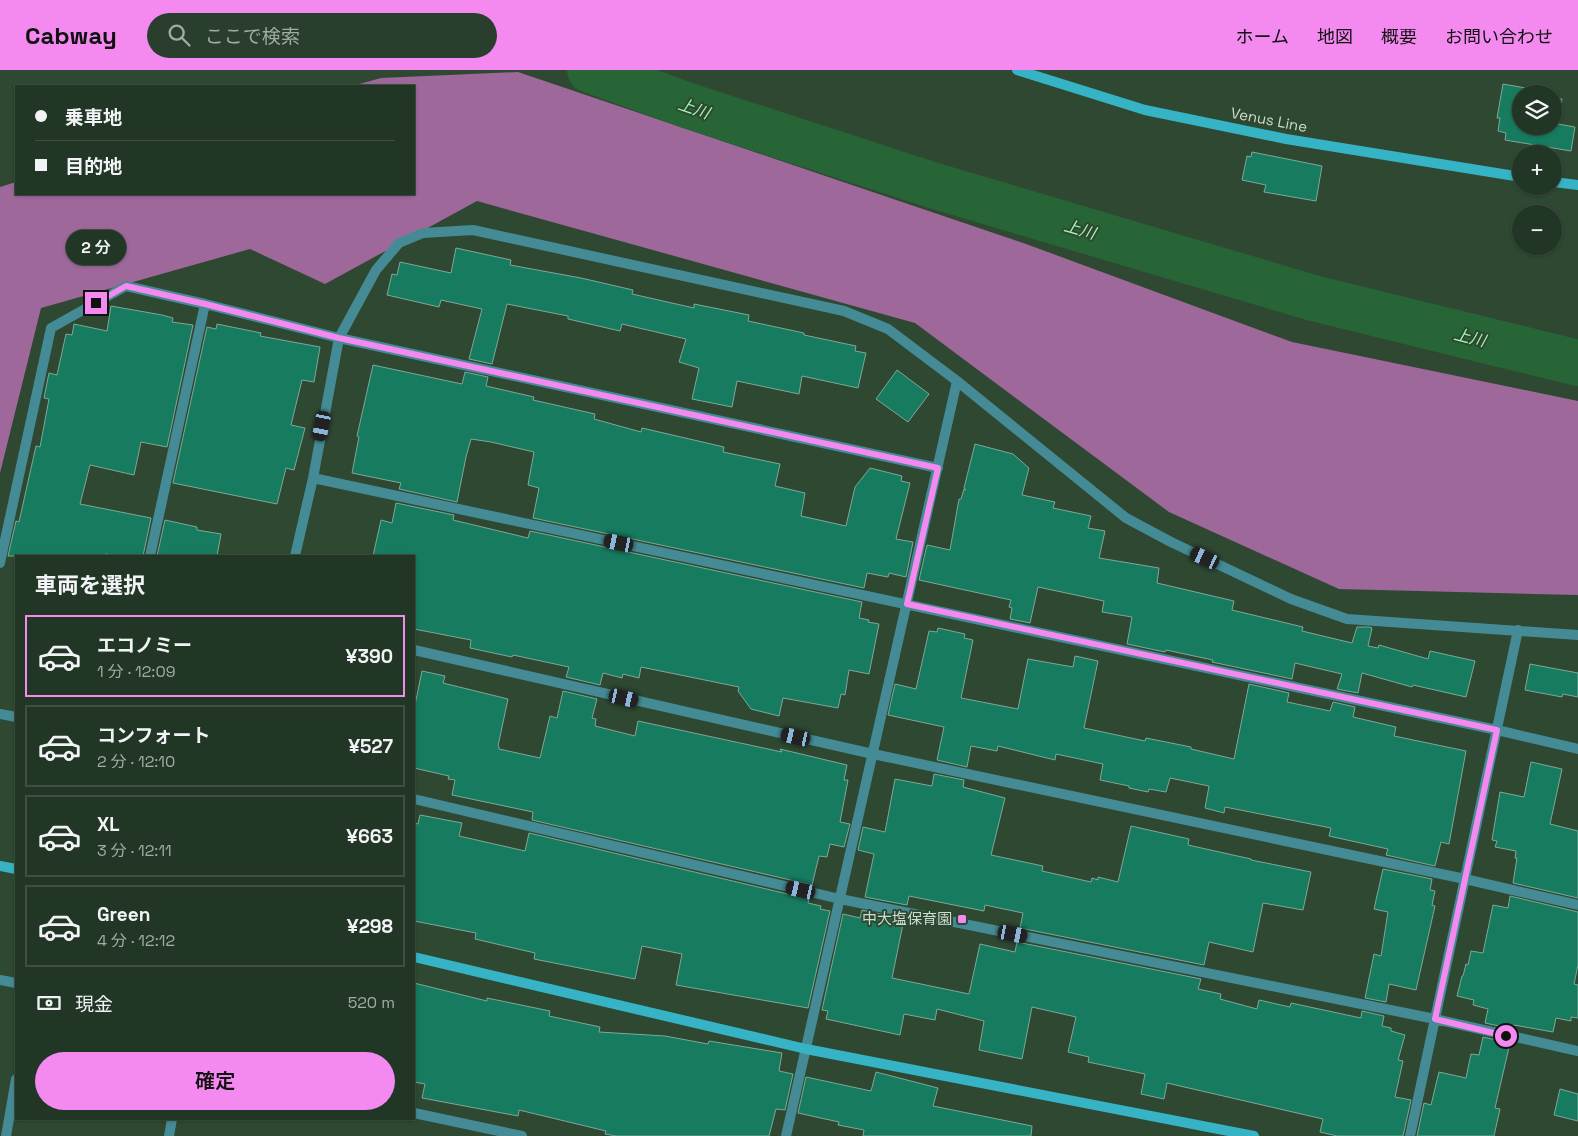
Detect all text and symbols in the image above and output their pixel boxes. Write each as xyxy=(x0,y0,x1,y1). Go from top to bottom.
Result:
search box xyxy=(147,13,497,58)
text: Cabway xyxy=(25,20,117,51)
icon: search xyxy=(165,21,193,49)
text: ここで検索 xyxy=(205,24,300,49)
text: ホーム xyxy=(1236,25,1289,48)
text: 地図 xyxy=(1317,25,1353,48)
text: 概要 xyxy=(1381,25,1417,48)
text: お問い合わせ xyxy=(1445,25,1553,48)
map controls xyxy=(1512,85,1562,255)
button: layers xyxy=(1512,85,1562,135)
water label: 上川 xyxy=(675,93,714,124)
street label: Venus Line xyxy=(1229,103,1309,136)
text: 乗車地 xyxy=(65,105,122,130)
button: + xyxy=(1512,145,1562,195)
text: 目的地 xyxy=(65,154,122,179)
button: − xyxy=(1512,205,1562,255)
water label: 上川 xyxy=(1062,215,1100,245)
callout: 2 分 xyxy=(66,230,126,266)
text: 2 分 xyxy=(81,237,111,258)
route end xyxy=(85,292,107,314)
water label: 上川 xyxy=(1452,323,1490,352)
car xyxy=(311,410,332,442)
car xyxy=(602,533,635,553)
car xyxy=(1188,545,1221,571)
text: 車両を選択 xyxy=(35,571,145,599)
text: エコノミー xyxy=(97,633,192,658)
icon: car xyxy=(37,634,82,679)
text: ¥390 xyxy=(346,644,393,669)
text: 1 分 · 12:09 xyxy=(97,661,175,682)
car xyxy=(607,687,640,709)
text: コンフォート xyxy=(97,723,210,748)
icon: car xyxy=(37,724,82,769)
car xyxy=(779,726,812,748)
text: ¥527 xyxy=(348,734,393,759)
text: 2 分 · 12:10 xyxy=(97,751,175,772)
text: XL xyxy=(97,812,120,837)
icon: car xyxy=(37,814,82,859)
text: ¥663 xyxy=(346,824,393,849)
text: 3 分 · 12:11 xyxy=(97,840,172,861)
car xyxy=(784,879,817,901)
text: Green xyxy=(97,902,150,927)
icon: car xyxy=(37,904,82,949)
place label: 中大塩保育園 xyxy=(862,909,952,928)
marker: 中大塩保育園 xyxy=(956,913,968,925)
text: ¥298 xyxy=(347,914,393,939)
car xyxy=(996,924,1029,944)
text: 4 分 · 12:12 xyxy=(97,930,175,951)
icon: cash xyxy=(35,989,63,1017)
text: 現金 xyxy=(75,992,113,1017)
text: 520 m xyxy=(348,992,395,1013)
route start xyxy=(1495,1025,1517,1047)
button: 確定 xyxy=(35,1052,395,1110)

